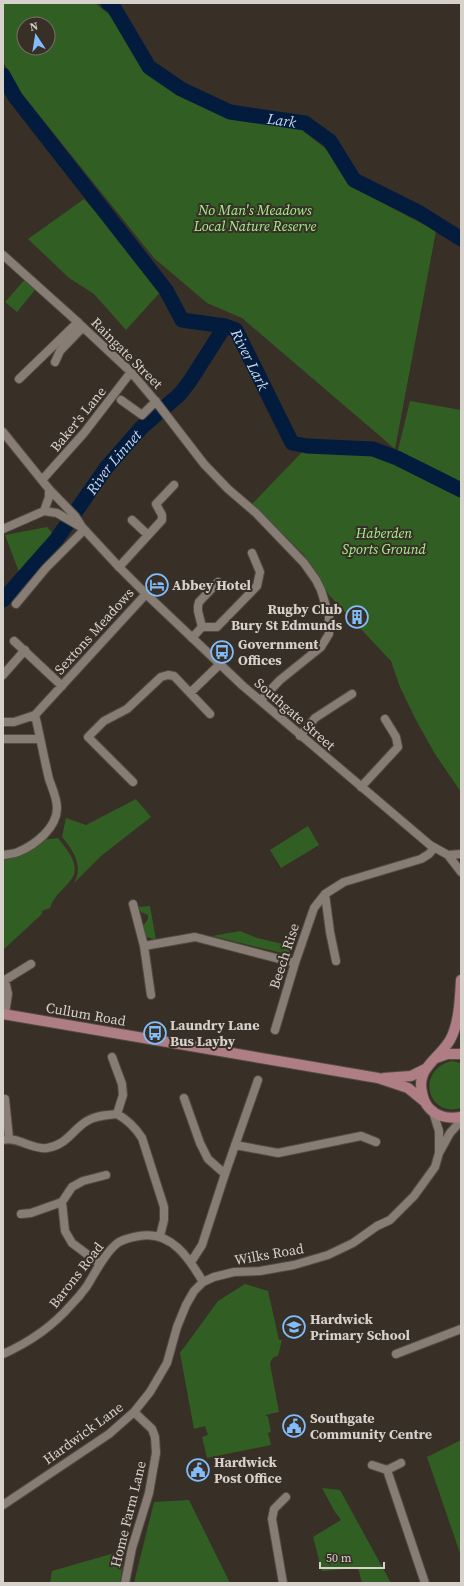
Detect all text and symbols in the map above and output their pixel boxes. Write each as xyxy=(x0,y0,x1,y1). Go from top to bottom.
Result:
north arrow xyxy=(16,16,56,56)
text: N xyxy=(29,19,40,35)
water label: Lark xyxy=(265,107,299,132)
park label: No Man's Meadows Local Nature Reserve xyxy=(193,200,317,236)
street label: Raingate Street xyxy=(87,313,168,394)
water label: River Lark xyxy=(226,324,275,394)
street label: Baker's Lane xyxy=(45,382,111,456)
water label: River Linnet xyxy=(80,424,146,499)
park label: Haberden Sports Ground xyxy=(342,523,427,559)
hotel icon: Abbey Hotel xyxy=(144,572,170,598)
place label: Abbey Hotel xyxy=(172,575,251,595)
street label: Sextons Meadows xyxy=(50,583,138,679)
place label: Rugby Club Bury St Edmunds xyxy=(231,599,343,635)
building icon: Rugby Club Bury St Edmunds xyxy=(344,604,370,630)
place label: Government Offices xyxy=(238,634,319,670)
bus stop icon: Government Offices xyxy=(209,639,235,665)
street label: Southgate Street xyxy=(250,673,340,755)
street label: Beech Rise xyxy=(264,921,304,991)
street label: Cullum Road xyxy=(44,997,128,1031)
place label: Laundry Lane Bus Layby xyxy=(170,1015,260,1051)
bus stop icon: Laundry Lane Bus Layby xyxy=(142,1020,168,1046)
street label: Barons Road xyxy=(44,1238,108,1312)
street label: Wilks Road xyxy=(233,1238,305,1270)
place label: Hardwick Primary School xyxy=(310,1309,411,1345)
school or university icon: Hardwick Primary School xyxy=(281,1314,307,1340)
street label: Hardwick Lane xyxy=(39,1397,127,1469)
place label: Southgate Community Centre xyxy=(310,1408,432,1444)
public building icon: Southgate Community Centre xyxy=(281,1413,307,1439)
place label: Hardwick Post Office xyxy=(214,1452,282,1488)
public building icon: Hardwick Post Office xyxy=(185,1457,211,1483)
street label: Home Farm Lane xyxy=(105,1459,151,1569)
scale bar xyxy=(320,1544,384,1570)
text: 50 m xyxy=(326,1550,352,1566)

